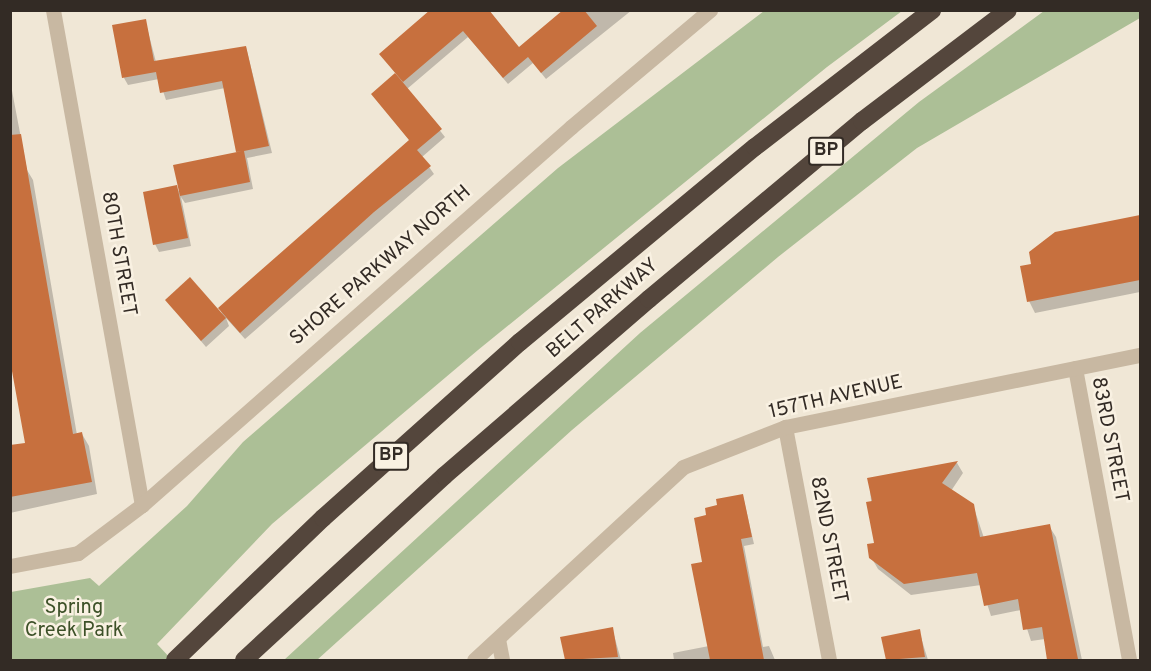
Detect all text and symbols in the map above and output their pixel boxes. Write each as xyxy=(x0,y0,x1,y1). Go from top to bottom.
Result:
road number: BP xyxy=(808,136,844,166)
street label: SHORE PARKWAY NORTH xyxy=(285,181,477,351)
street label: 80TH STREET xyxy=(95,190,141,318)
street label: BELT PARKWAY xyxy=(542,254,664,364)
street label: 157TH AVENUE xyxy=(766,371,906,425)
street label: 83RD STREET xyxy=(1085,375,1133,505)
road number: BP xyxy=(373,441,409,471)
street label: 82ND STREET xyxy=(804,475,852,605)
park label: Spring Creek Park xyxy=(25,597,123,644)

